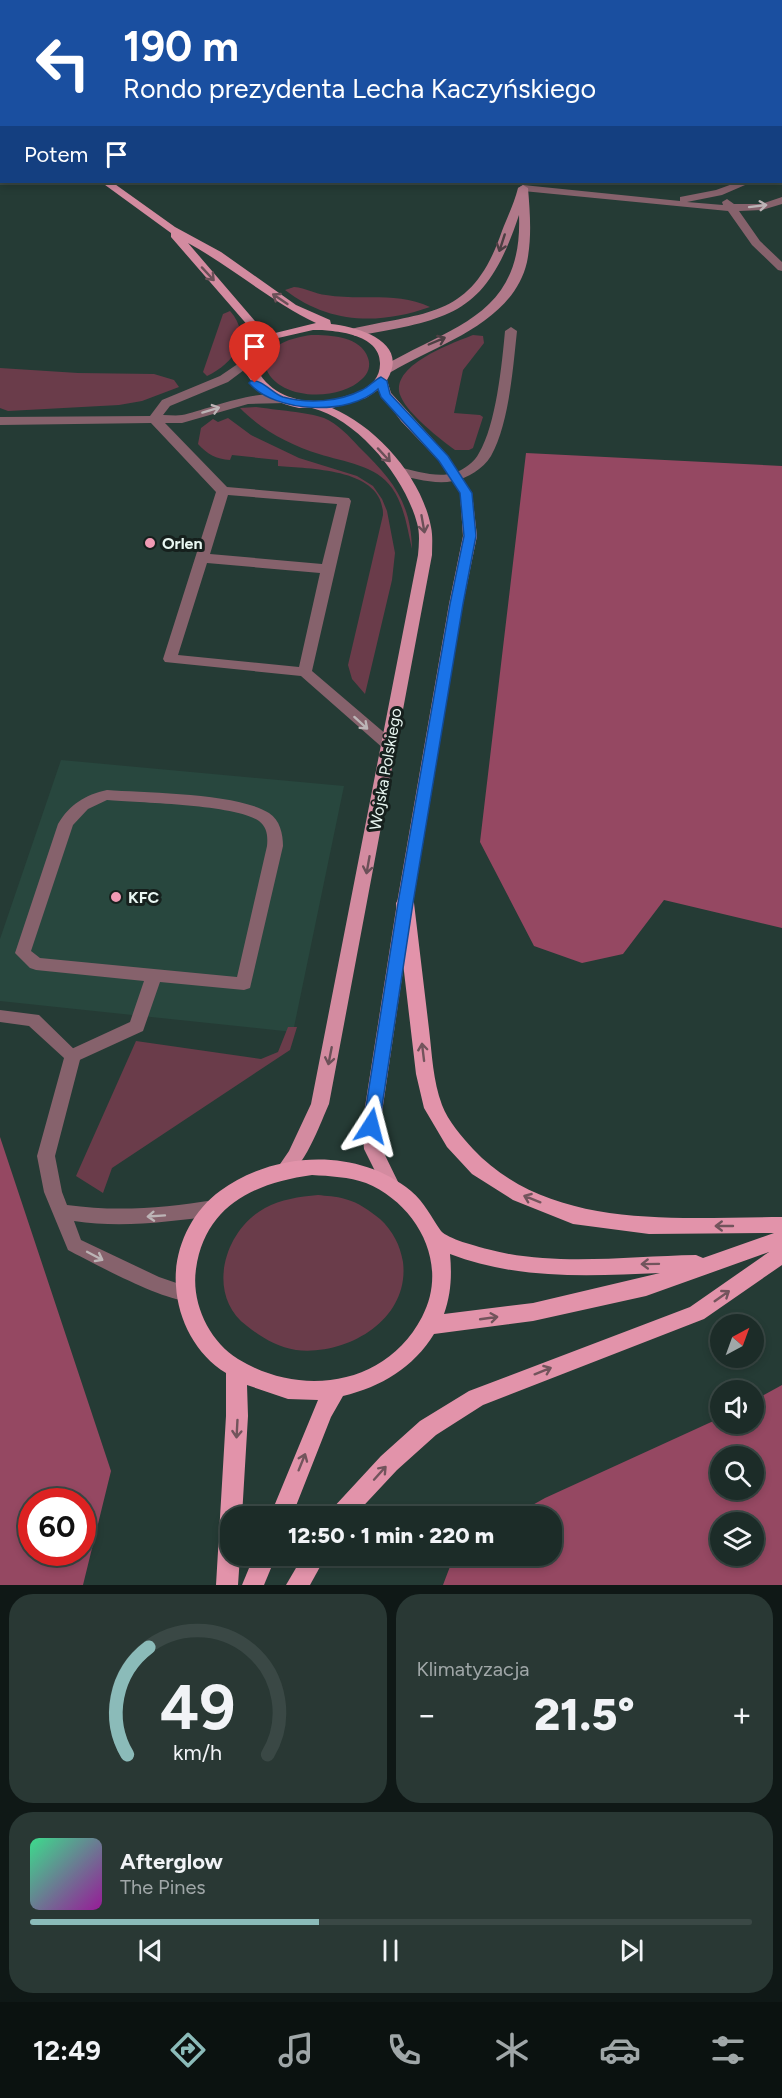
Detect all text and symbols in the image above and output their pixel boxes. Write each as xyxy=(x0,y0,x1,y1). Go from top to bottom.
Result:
text: 190 m xyxy=(123,21,239,72)
icon: left xyxy=(24,24,102,102)
text: Rondo prezydenta Lecha Kaczyńskiego xyxy=(123,72,596,105)
icon: arrive xyxy=(100,138,133,171)
text: Potem xyxy=(24,141,88,168)
one-way arrow xyxy=(748,200,768,211)
one-way arrow xyxy=(496,233,507,252)
one-way arrow xyxy=(201,266,215,281)
one-way arrow xyxy=(272,293,289,305)
pin xyxy=(229,321,280,383)
icon: arrive xyxy=(238,330,271,363)
one-way arrow xyxy=(428,334,446,346)
one-way arrow xyxy=(201,404,220,415)
one-way arrow xyxy=(377,447,392,462)
one-way arrow xyxy=(418,514,429,533)
place label: Orlen xyxy=(162,534,203,553)
marker: Orlen xyxy=(143,536,157,550)
street label: Wojska Polskiego xyxy=(365,707,406,832)
one-way arrow xyxy=(353,716,368,730)
one-way arrow xyxy=(362,854,373,874)
place label: KFC xyxy=(128,888,160,907)
marker: KFC xyxy=(109,890,123,904)
one-way arrow xyxy=(417,1043,428,1063)
one-way arrow xyxy=(324,1046,335,1065)
position arrow xyxy=(339,1094,403,1158)
one-way arrow xyxy=(524,1193,542,1204)
one-way arrow xyxy=(147,1211,167,1222)
one-way arrow xyxy=(714,1220,734,1232)
one-way arrow xyxy=(85,1251,103,1262)
one-way arrow xyxy=(641,1258,661,1270)
one-way arrow xyxy=(714,1290,730,1302)
one-way arrow xyxy=(479,1312,498,1323)
north arrow xyxy=(710,1314,764,1368)
map controls xyxy=(710,1314,764,1566)
one-way arrow xyxy=(533,1365,552,1376)
button: sound xyxy=(710,1380,764,1434)
one-way arrow xyxy=(231,1418,242,1438)
button: search xyxy=(710,1446,764,1500)
one-way arrow xyxy=(297,1453,308,1472)
one-way arrow xyxy=(373,1466,387,1481)
speed limit sign: 60 xyxy=(18,1488,96,1566)
button: layers xyxy=(710,1512,764,1566)
text: 12:50 · 1 min · 220 m xyxy=(288,1522,494,1549)
text: Klimatyzacja xyxy=(417,1657,529,1681)
text: 49 xyxy=(160,1670,236,1745)
text: 21.5° xyxy=(534,1687,635,1741)
text: − xyxy=(417,1695,437,1734)
text: + xyxy=(731,1695,752,1734)
text: km/h xyxy=(173,1741,222,1766)
text: Afterglow xyxy=(120,1848,223,1875)
text: The Pines xyxy=(120,1875,206,1899)
icon: previous xyxy=(134,1934,167,1967)
icon: pause xyxy=(374,1934,407,1967)
icon: next xyxy=(615,1934,648,1967)
icon: directions xyxy=(167,2029,209,2071)
icon: music xyxy=(275,2029,317,2071)
icon: phone xyxy=(383,2029,425,2071)
icon: climate xyxy=(491,2029,533,2071)
icon: car xyxy=(599,2029,641,2071)
icon: filters xyxy=(707,2029,749,2071)
text: 12:49 xyxy=(33,2034,101,2067)

